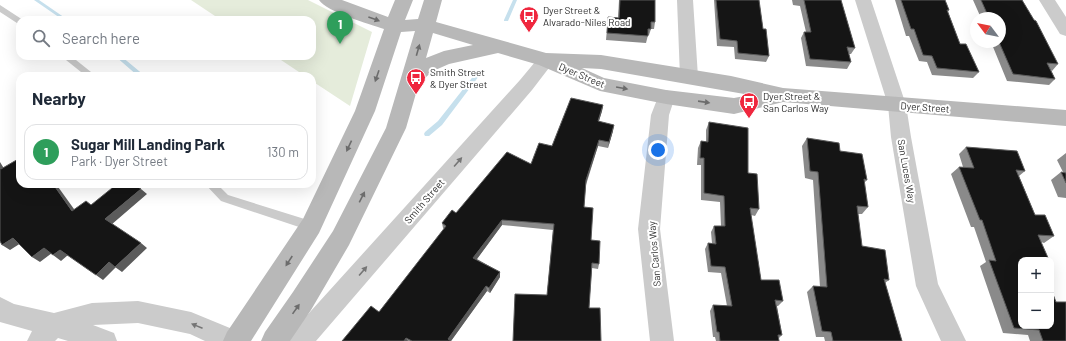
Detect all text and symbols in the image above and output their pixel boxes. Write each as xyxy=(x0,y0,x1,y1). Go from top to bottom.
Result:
place label: Dyer Street & Alvarado-Niles Road xyxy=(543,4,630,28)
bus stop icon: Dyer Street & Alvarado-Niles Road xyxy=(518,5,540,33)
pin: 1 xyxy=(327,11,353,44)
north arrow xyxy=(970,12,1006,48)
search box xyxy=(16,16,316,60)
one-way arrow xyxy=(368,16,380,22)
icon: search xyxy=(30,27,52,49)
text: Search here xyxy=(62,29,140,47)
one-way arrow xyxy=(416,44,422,56)
street label: Dyer Street xyxy=(557,60,607,90)
place label: Smith Street & Dyer Street xyxy=(430,66,488,90)
bus stop icon: Smith Street & Dyer Street xyxy=(405,67,427,95)
one-way arrow xyxy=(374,71,380,83)
one-way arrow xyxy=(616,86,628,92)
text: Nearby xyxy=(32,88,86,108)
place label: Dyer Street & San Carlos Way xyxy=(763,90,829,114)
bus stop icon: Dyer Street & San Carlos Way xyxy=(738,91,760,119)
one-way arrow xyxy=(698,99,710,105)
street label: Dyer Street xyxy=(900,99,950,115)
text: Sugar Mill Landing Park xyxy=(71,135,225,153)
street label: San Luces Way xyxy=(895,138,919,204)
one-way arrow xyxy=(346,140,352,152)
your location xyxy=(648,140,668,160)
text: 1 xyxy=(44,144,48,160)
text: 130 m xyxy=(267,144,299,160)
text: Park · Dyer Street xyxy=(71,153,168,169)
one-way arrow xyxy=(454,157,463,168)
street label: Smith Street xyxy=(401,176,447,226)
one-way arrow xyxy=(358,191,365,202)
street label: San Carlos Way xyxy=(645,220,663,287)
one-way arrow xyxy=(285,255,292,267)
map controls xyxy=(1018,257,1054,329)
button: + xyxy=(1018,257,1054,293)
one-way arrow xyxy=(359,265,368,276)
button: − xyxy=(1018,293,1054,329)
one-way arrow xyxy=(292,304,300,314)
one-way arrow xyxy=(191,323,203,329)

